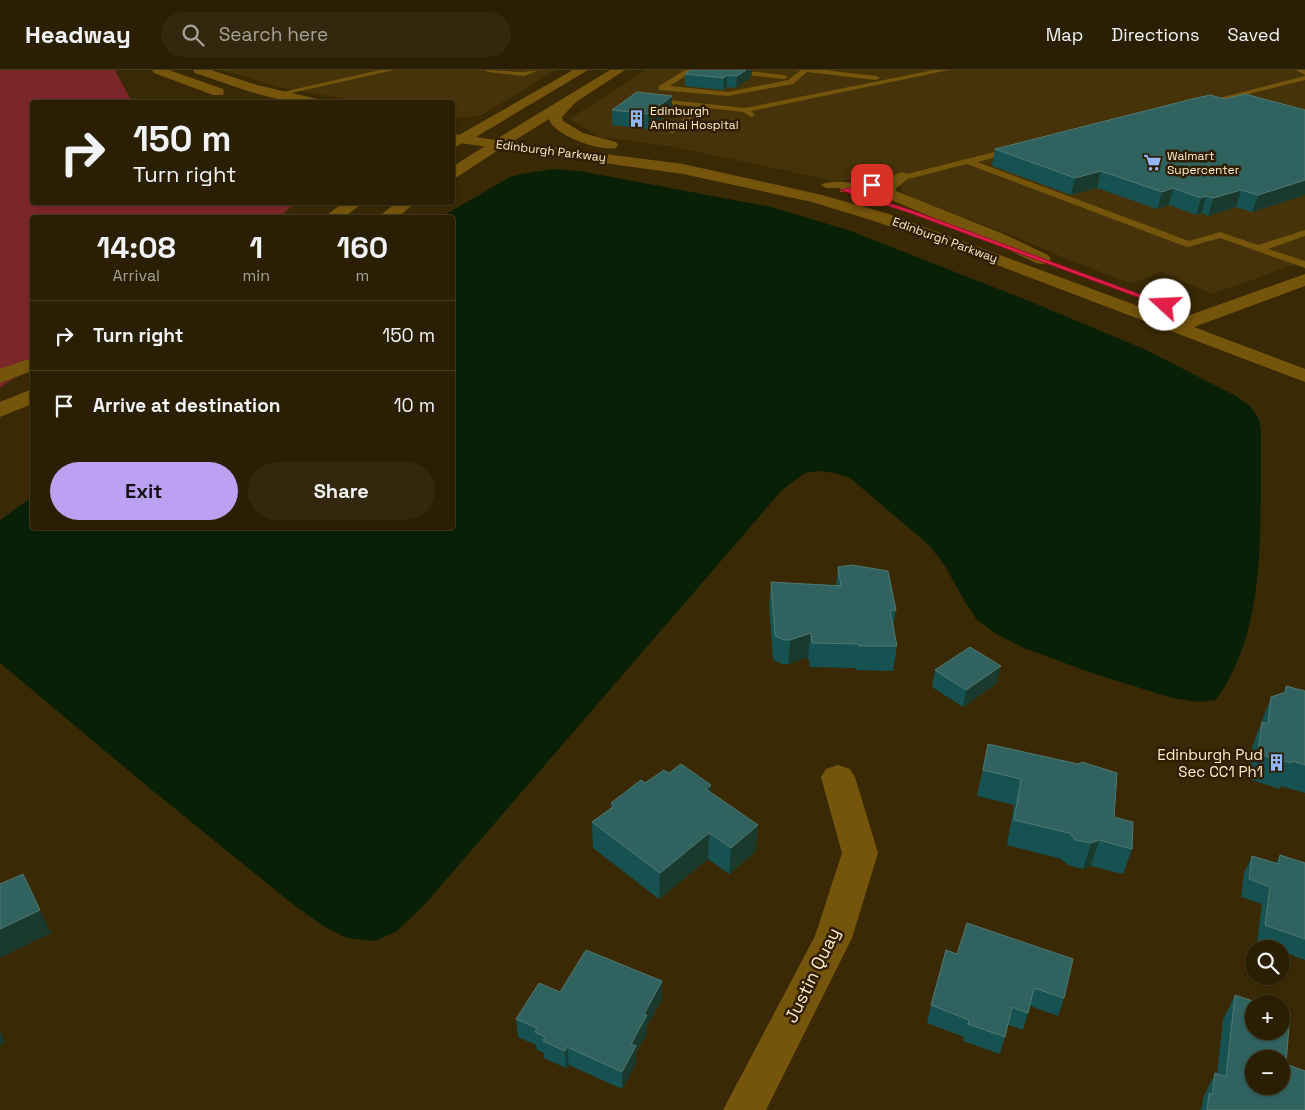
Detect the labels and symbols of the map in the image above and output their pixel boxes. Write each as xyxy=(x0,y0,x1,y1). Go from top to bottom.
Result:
place label: Edinburgh Animal Hospital xyxy=(650,103,739,133)
building icon: Edinburgh Animal Hospital xyxy=(626,108,646,128)
street label: Edinburgh Parkway xyxy=(495,136,607,166)
place label: Walmart Supercenter xyxy=(1167,148,1240,178)
supermarket icon: Walmart Supercenter xyxy=(1143,153,1163,173)
pin xyxy=(851,164,893,206)
street label: Edinburgh Parkway xyxy=(890,214,1000,266)
position arrow xyxy=(1138,278,1190,330)
place label: Edinburgh Pud Sec CC1 Ph1 xyxy=(1157,745,1263,781)
building icon: Edinburgh Pud Sec CC1 Ph1 xyxy=(1267,753,1287,773)
street label: Justin Quay xyxy=(779,924,845,1026)

